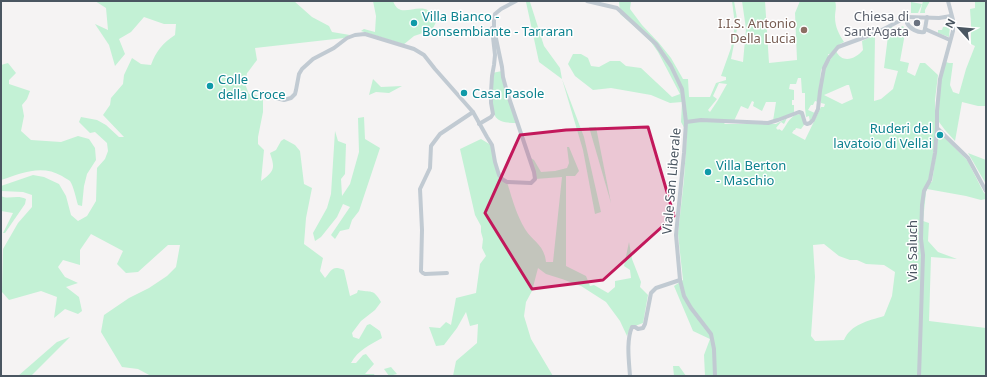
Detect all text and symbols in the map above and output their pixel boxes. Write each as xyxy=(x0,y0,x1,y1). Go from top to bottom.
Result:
place label: Villa Bianco - Bonsembiante - Tarraran xyxy=(422,7,573,40)
place label: Chiesa di Sant'Agata xyxy=(844,7,909,40)
north arrow xyxy=(939,8,979,48)
place label: I.I.S. Antonio Della Lucia xyxy=(718,14,796,47)
text: N xyxy=(941,16,958,31)
marker: Villa Bianco - Bonsembiante - Tarraran xyxy=(409,18,419,28)
marker: Chiesa di Sant'Agata xyxy=(912,18,922,28)
marker: I.I.S. Antonio Della Lucia xyxy=(799,25,809,35)
place label: Colle della Croce xyxy=(218,70,285,103)
marker: Colle della Croce xyxy=(205,81,215,91)
place label: Casa Pasole xyxy=(472,84,544,102)
marker: Casa Pasole xyxy=(459,88,469,98)
place label: Ruderi del lavatoio di Vellai xyxy=(833,119,932,152)
street label: Viale San Liberale xyxy=(657,127,685,235)
marker: Ruderi del lavatoio di Vellai xyxy=(935,130,945,140)
place label: Villa Berton - Maschio xyxy=(716,156,786,189)
marker: Villa Berton - Maschio xyxy=(703,167,713,177)
street label: Via Saluch xyxy=(903,220,921,282)

